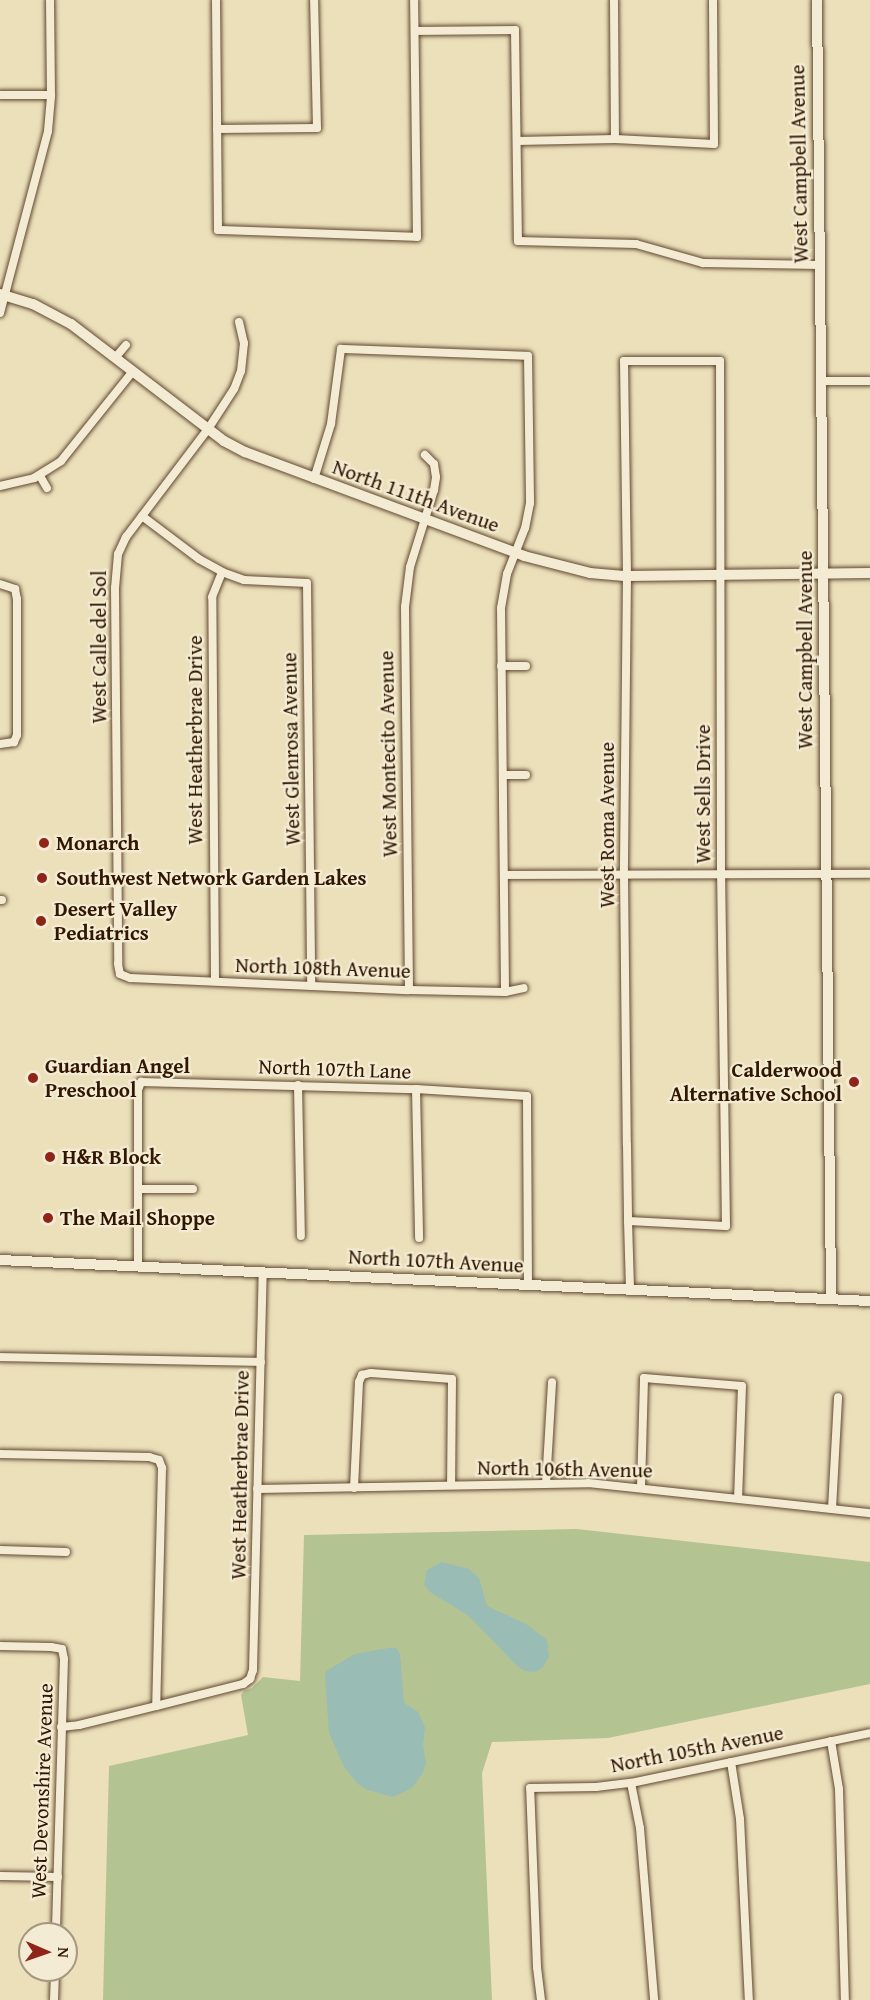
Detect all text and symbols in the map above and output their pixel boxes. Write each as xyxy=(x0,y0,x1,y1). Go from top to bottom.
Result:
street label: West Campbell Avenue xyxy=(785,64,813,264)
street label: North 111th Avenue xyxy=(329,454,503,538)
street label: West Campbell Avenue xyxy=(792,551,818,749)
street label: West Calle del Sol xyxy=(86,570,112,724)
street label: West Heatherbrae Drive xyxy=(182,635,208,845)
street label: West Montecito Avenue xyxy=(374,650,402,858)
street label: West Glenrosa Avenue xyxy=(277,652,305,846)
street label: West Sells Drive xyxy=(690,724,716,864)
street label: West Roma Avenue xyxy=(594,742,620,908)
place label: Monarch xyxy=(56,830,140,856)
marker: Monarch xyxy=(37,836,51,850)
place label: Southwest Network Garden Lakes xyxy=(56,865,367,891)
marker: Southwest Network Garden Lakes xyxy=(33,869,51,887)
place label: Desert Valley Pediatrics xyxy=(54,896,177,946)
marker: Desert Valley Pediatrics xyxy=(32,912,50,930)
street label: North 108th Avenue xyxy=(235,952,411,984)
place label: Guardian Angel Preschool xyxy=(45,1053,190,1103)
street label: North 107th Lane xyxy=(258,1054,412,1084)
place label: Calderwood Alternative School xyxy=(670,1057,842,1107)
marker: Guardian Angel Preschool xyxy=(26,1071,40,1085)
marker: Calderwood Alternative School xyxy=(847,1075,861,1089)
place label: H&R Block xyxy=(62,1144,161,1170)
marker: H&R Block xyxy=(43,1150,57,1164)
place label: The Mail Shoppe xyxy=(60,1205,215,1231)
marker: The Mail Shoppe xyxy=(41,1211,55,1225)
street label: North 107th Avenue xyxy=(348,1244,524,1278)
street label: West Heatherbrae Drive xyxy=(226,1370,254,1580)
street label: North 106th Avenue xyxy=(477,1455,653,1483)
street label: West Devonshire Avenue xyxy=(26,1683,58,1899)
street label: North 105th Avenue xyxy=(608,1720,786,1778)
north arrow xyxy=(18,1922,78,1982)
text: N xyxy=(52,1947,76,1958)

